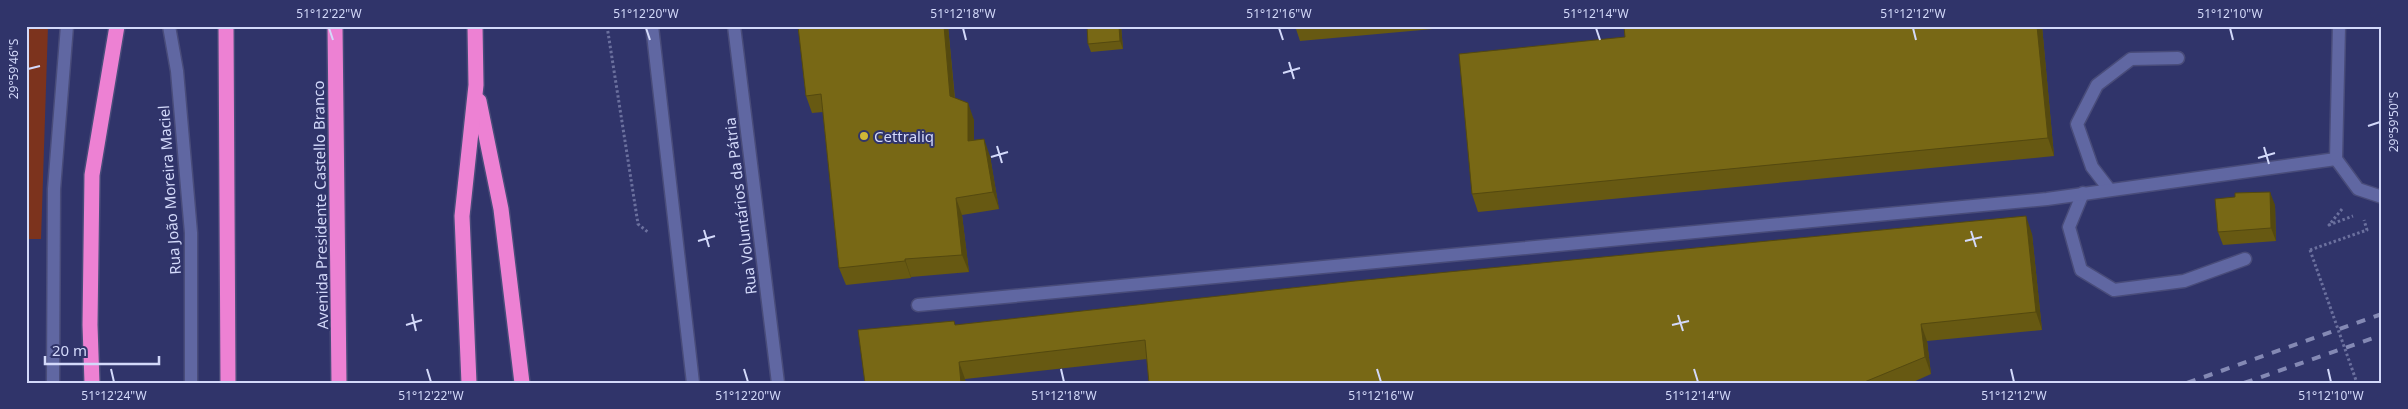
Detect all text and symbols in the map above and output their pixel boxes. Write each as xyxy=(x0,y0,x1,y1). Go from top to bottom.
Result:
text: 51°12'22"W xyxy=(296,5,362,22)
text: 51°12'20"W xyxy=(613,5,679,22)
text: 51°12'18"W xyxy=(930,5,996,22)
text: 51°12'16"W xyxy=(1246,5,1312,22)
text: 51°12'14"W xyxy=(1563,5,1629,22)
text: 51°12'12"W xyxy=(1880,5,1946,22)
text: 51°12'10"W xyxy=(2197,5,2263,22)
text: 29°59'46"S xyxy=(5,38,22,99)
street label: Avenida Presidente Castello Branco xyxy=(308,80,332,330)
text: 29°59'50"S xyxy=(2385,91,2402,152)
street label: Rua João Moreira Maciel xyxy=(153,105,185,275)
street label: Rua Voluntários da Pátria xyxy=(719,116,761,296)
place label: Cettraliq xyxy=(874,126,934,146)
marker: Cettraliq xyxy=(858,130,870,142)
scale bar xyxy=(45,334,159,366)
text: 20 m xyxy=(52,340,87,360)
text: 51°12'24"W xyxy=(81,387,147,404)
text: 51°12'22"W xyxy=(398,387,464,404)
text: 51°12'20"W xyxy=(715,387,781,404)
text: 51°12'18"W xyxy=(1031,387,1097,404)
text: 51°12'16"W xyxy=(1348,387,1414,404)
text: 51°12'14"W xyxy=(1665,387,1731,404)
text: 51°12'12"W xyxy=(1981,387,2047,404)
text: 51°12'10"W xyxy=(2298,387,2364,404)

